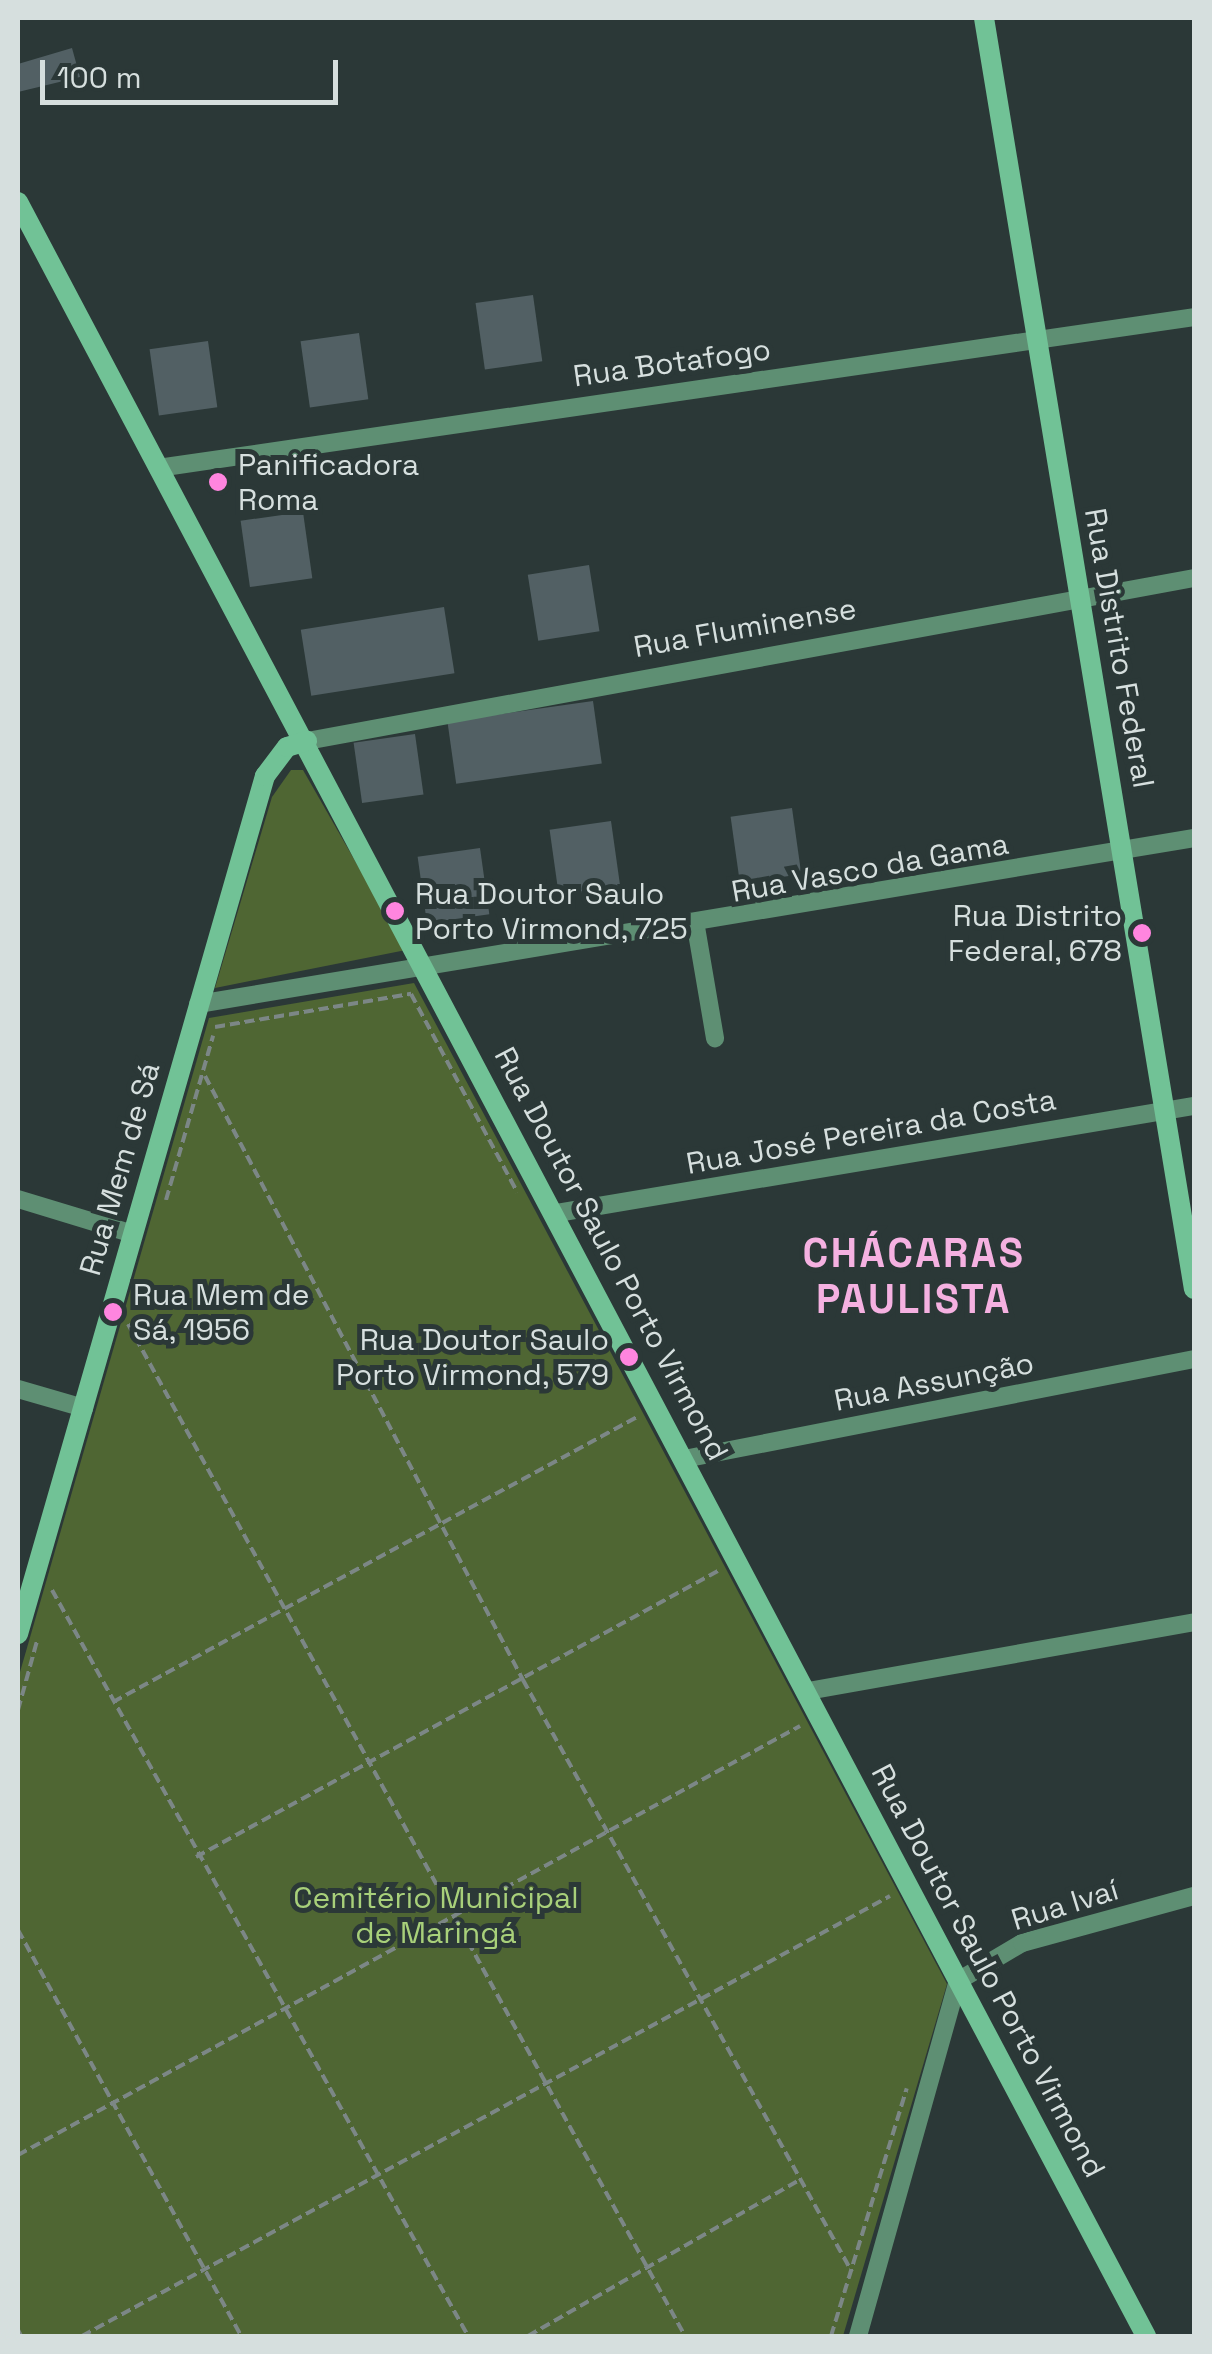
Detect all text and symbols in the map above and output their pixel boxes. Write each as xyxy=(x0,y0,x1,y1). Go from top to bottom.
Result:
scale bar xyxy=(45,40,342,102)
text: 100 m xyxy=(57,58,142,97)
street label: Rua Botafogo xyxy=(571,331,773,395)
place label: Panificadora Roma xyxy=(238,447,419,518)
marker: Panificadora Roma xyxy=(207,471,229,493)
street label: Rua Distrito Federal xyxy=(1077,505,1161,791)
street label: Rua Fluminense xyxy=(631,591,859,665)
street label: Rua Vasco da Gama xyxy=(728,826,1012,910)
place label: Rua Doutor Saulo Porto Virmond, 725 xyxy=(415,876,689,946)
place label: Rua Distrito Federal, 678 xyxy=(947,898,1122,968)
marker: Rua Doutor Saulo Porto Virmond, 725 xyxy=(384,900,406,922)
marker: Rua Distrito Federal, 678 xyxy=(1131,922,1153,944)
street label: Rua Doutor Saulo Porto Virmond xyxy=(486,1041,736,1467)
street label: Rua Mem de Sá xyxy=(72,1058,168,1280)
street label: Rua José Pereira da Costa xyxy=(683,1082,1059,1182)
district label: CHÁCARAS PAULISTA xyxy=(803,1230,1025,1324)
place label: Rua Mem de Sá, 1956 xyxy=(133,1277,310,1348)
marker: Rua Mem de Sá, 1956 xyxy=(102,1301,124,1323)
place label: Rua Doutor Saulo Porto Virmond, 579 xyxy=(335,1322,609,1392)
street label: Rua Assunção xyxy=(831,1345,1037,1419)
marker: Rua Doutor Saulo Porto Virmond, 579 xyxy=(618,1346,640,1368)
street label: Rua Doutor Saulo Porto Virmond xyxy=(863,1758,1113,2184)
street label: Rua Ivaí xyxy=(1007,1872,1123,1938)
park label: Cemitério Municipal de Maringá xyxy=(293,1880,579,1950)

